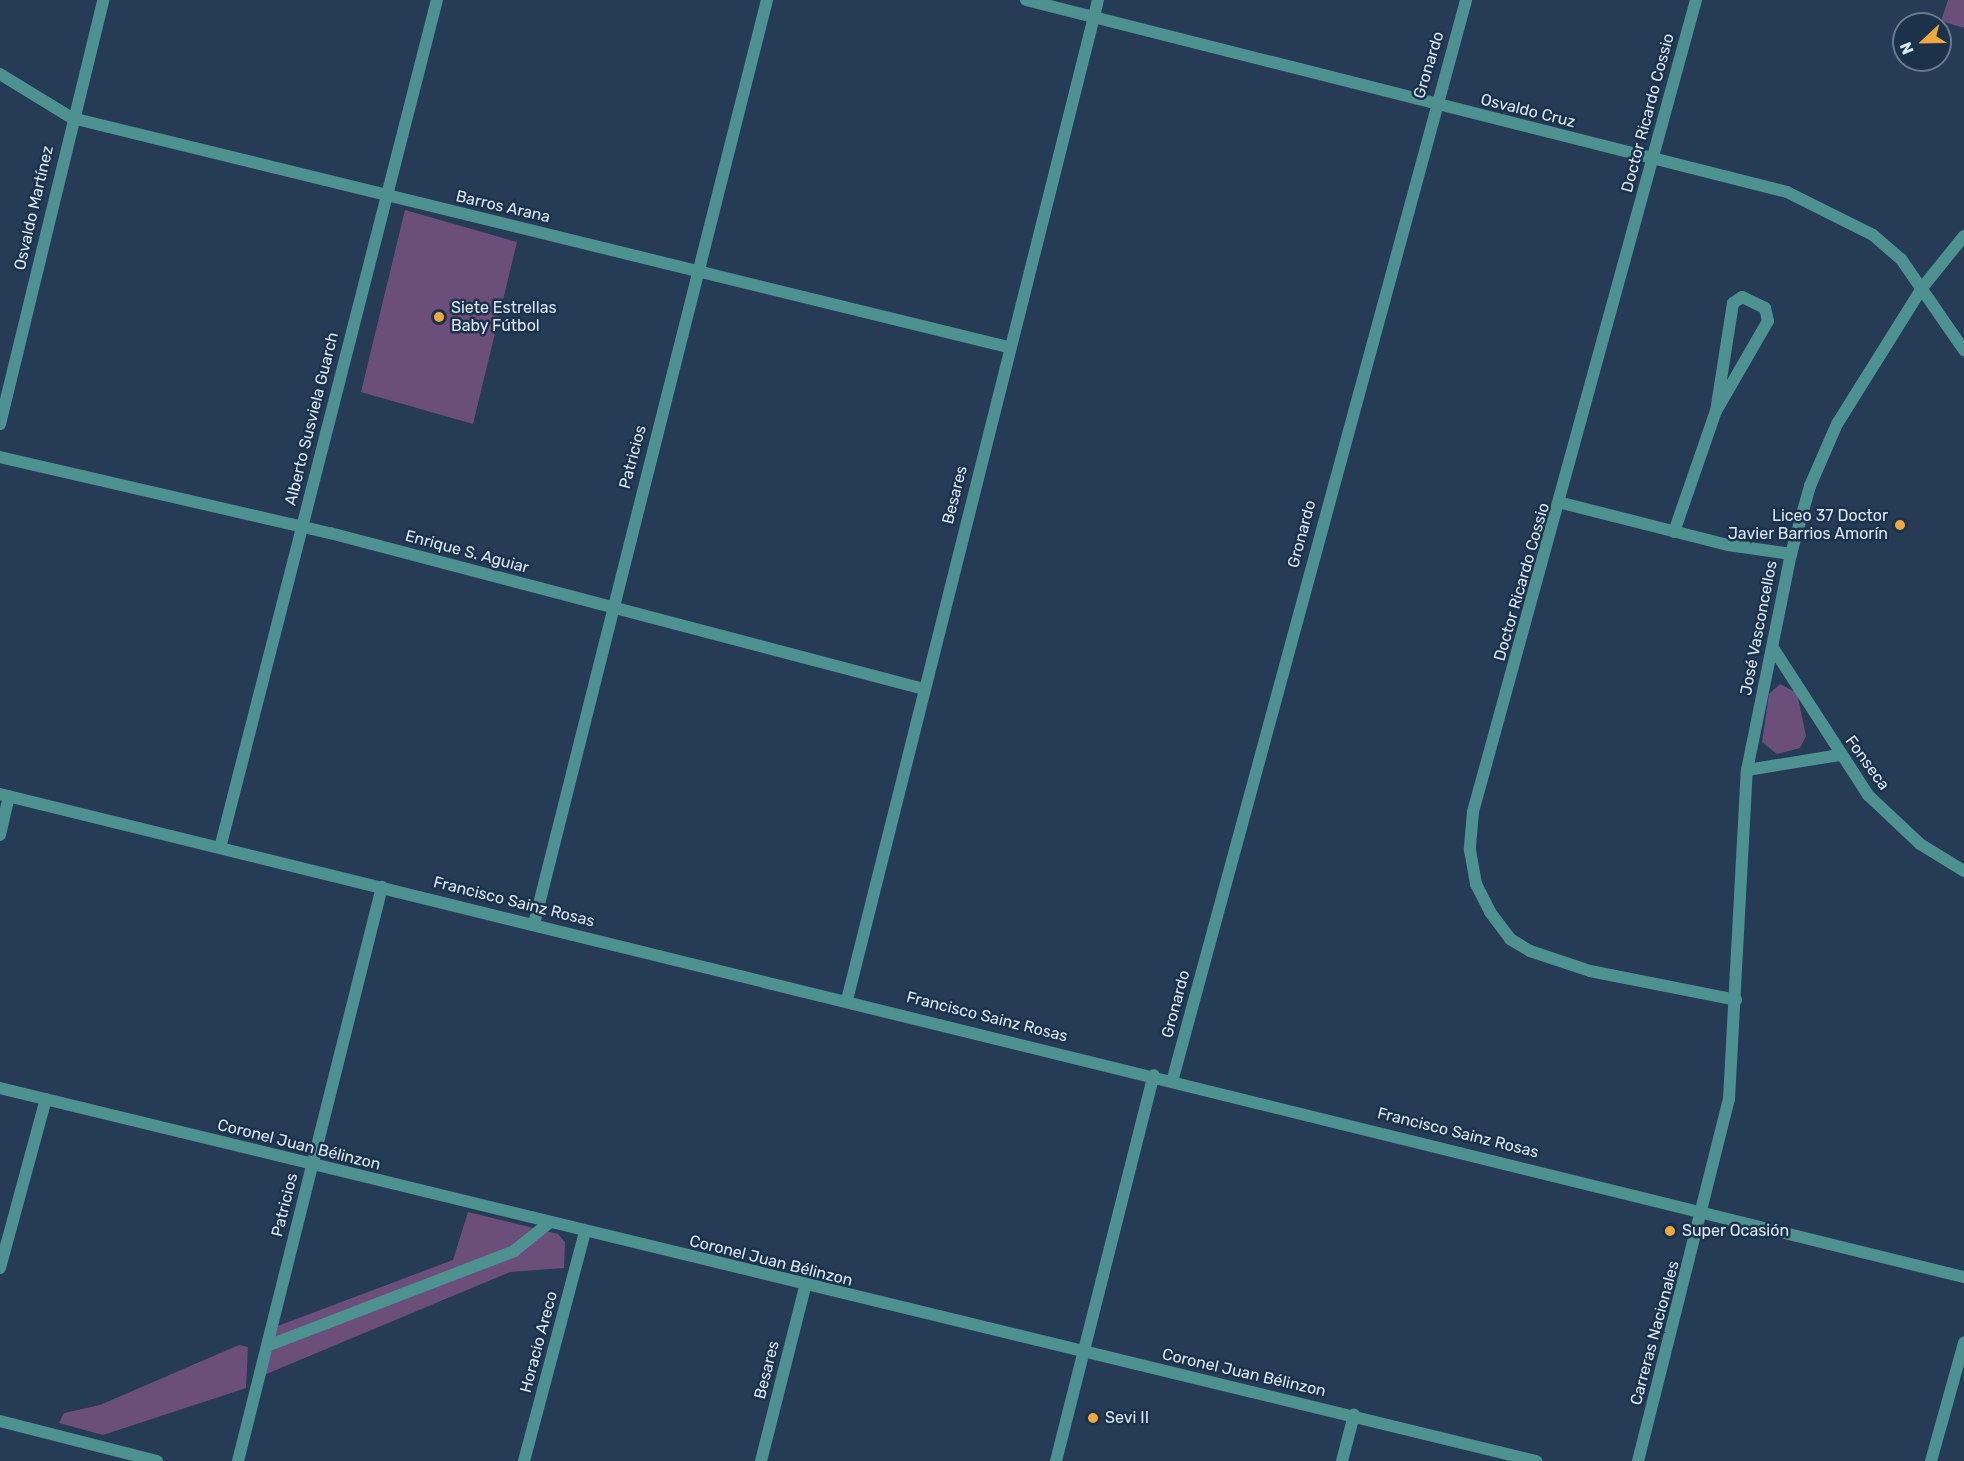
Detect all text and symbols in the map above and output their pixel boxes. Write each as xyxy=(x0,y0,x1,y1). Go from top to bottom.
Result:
north arrow xyxy=(1892,12,1952,72)
street label: Gronardo xyxy=(1410,29,1448,101)
street label: Doctor Ricardo Cossio xyxy=(1617,31,1679,195)
text: N xyxy=(1896,39,1918,57)
street label: Osvaldo Cruz xyxy=(1479,90,1577,132)
street label: Osvaldo Martínez xyxy=(10,144,58,272)
street label: Barros Arana xyxy=(454,187,552,227)
place label: Siete Estrellas Baby Fútbol xyxy=(451,298,557,336)
marker: Siete Estrellas Baby Fútbol xyxy=(432,310,446,324)
street label: Alberto Susviela Guarch xyxy=(281,330,343,508)
street label: Patricios xyxy=(615,423,651,491)
street label: Besares xyxy=(938,464,972,526)
street label: Gronardo xyxy=(1284,498,1320,570)
street label: Doctor Ricardo Cossio xyxy=(1490,500,1554,664)
place label: Liceo 37 Doctor Javier Barrios Amorín xyxy=(1727,506,1888,544)
marker: Liceo 37 Doctor Javier Barrios Amorín xyxy=(1893,518,1907,532)
street label: Enrique S. Aguiar xyxy=(403,526,531,578)
street label: José Vasconcellos xyxy=(1736,559,1782,697)
street label: Fonseca xyxy=(1841,732,1893,794)
street label: Francisco Sainz Rosas xyxy=(431,873,597,931)
street label: Gronardo xyxy=(1158,968,1194,1040)
street label: Francisco Sainz Rosas xyxy=(904,988,1070,1046)
street label: Francisco Sainz Rosas xyxy=(1375,1104,1541,1162)
street label: Coronel Juan Bélinzon xyxy=(215,1115,383,1175)
street label: Patricios xyxy=(268,1171,302,1239)
place label: Super Ocasión xyxy=(1682,1221,1789,1241)
marker: Super Ocasión xyxy=(1663,1224,1677,1238)
street label: Coronel Juan Bélinzon xyxy=(687,1231,855,1291)
street label: Carreras Nacionales xyxy=(1626,1259,1684,1407)
street label: Horacio Areco xyxy=(516,1289,562,1395)
street label: Besares xyxy=(750,1339,784,1401)
street label: Coronel Juan Bélinzon xyxy=(1160,1345,1328,1401)
place label: Sevi II xyxy=(1105,1408,1149,1428)
marker: Sevi II xyxy=(1086,1411,1100,1425)

